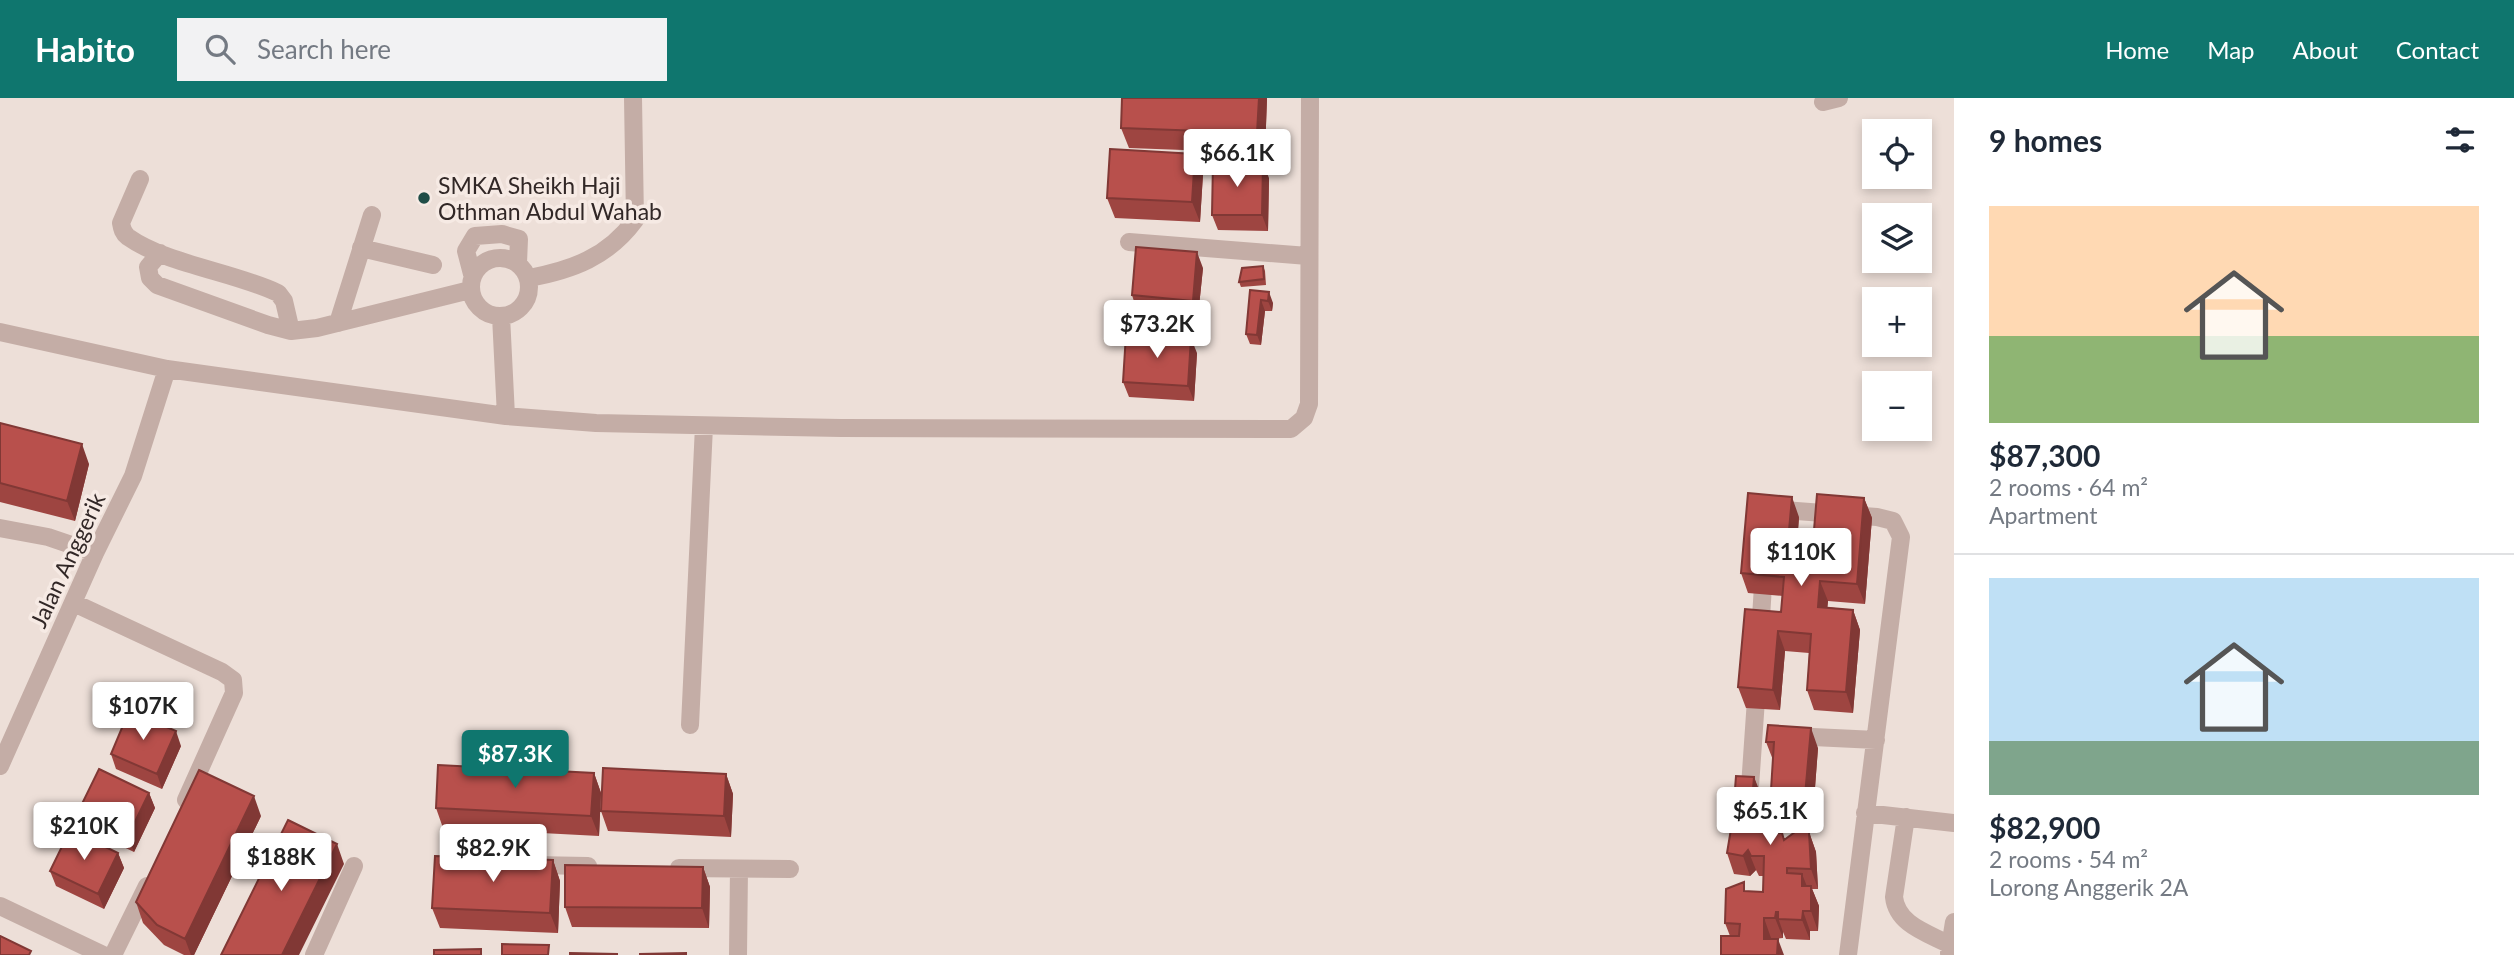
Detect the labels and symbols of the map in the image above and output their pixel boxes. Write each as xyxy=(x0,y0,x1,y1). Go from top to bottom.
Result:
pin: $66.1K xyxy=(1180,130,1294,189)
place label: SMKA Sheikh Haji Othman Abdul Wahab xyxy=(438,171,662,225)
marker: SMKA Sheikh Haji Othman Abdul Wahab xyxy=(416,190,432,206)
pin: $73.2K xyxy=(1100,300,1214,360)
street label: Jalan Anggerik xyxy=(24,488,111,632)
pin: $110K xyxy=(1752,528,1850,588)
pin: $107K xyxy=(94,682,192,742)
pin: $87.3K xyxy=(458,730,572,790)
pin: $65.1K xyxy=(1713,788,1827,847)
pin: $210K xyxy=(35,802,133,862)
pin: $82.9K xyxy=(436,824,550,884)
pin: $188K xyxy=(232,834,330,893)

